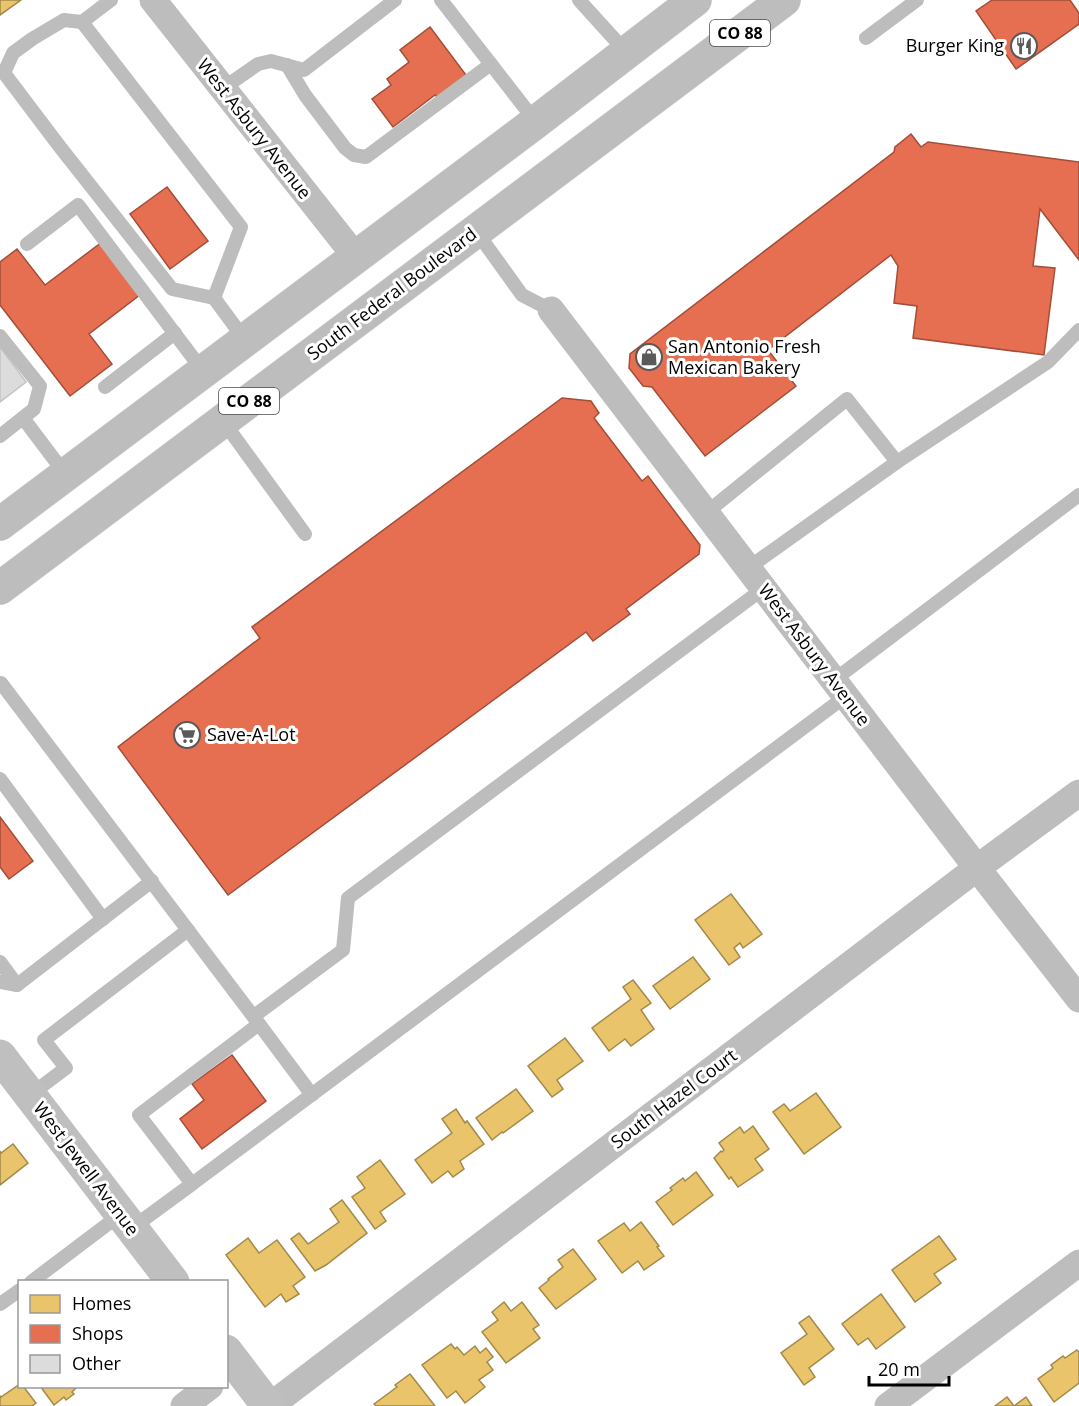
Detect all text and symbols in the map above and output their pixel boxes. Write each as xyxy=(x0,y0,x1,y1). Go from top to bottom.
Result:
road number: CO 88 xyxy=(710,20,770,46)
restaurant icon: Burger King xyxy=(1009,31,1039,61)
place label: Burger King xyxy=(906,33,1004,57)
street label: West Asbury Avenue xyxy=(192,53,317,204)
street label: South Federal Boulevard xyxy=(302,221,481,365)
place label: San Antonio Fresh Mexican Bakery xyxy=(668,334,821,379)
shop icon: San Antonio Fresh Mexican Bakery xyxy=(634,342,664,372)
road number: CO 88 xyxy=(219,388,279,414)
street label: West Asbury Avenue xyxy=(753,578,876,730)
supermarket icon: Save-A-Lot xyxy=(172,720,202,750)
place label: Save-A-Lot xyxy=(207,722,296,746)
street label: South Hazel Court xyxy=(606,1043,741,1153)
street label: West Jewell Avenue xyxy=(29,1097,145,1240)
legend xyxy=(18,1280,228,1388)
text: Homes xyxy=(72,1291,131,1315)
text: Shops xyxy=(72,1321,123,1345)
scale bar xyxy=(869,1349,948,1387)
text: Other xyxy=(72,1351,122,1375)
text: 20 m xyxy=(878,1357,920,1381)

